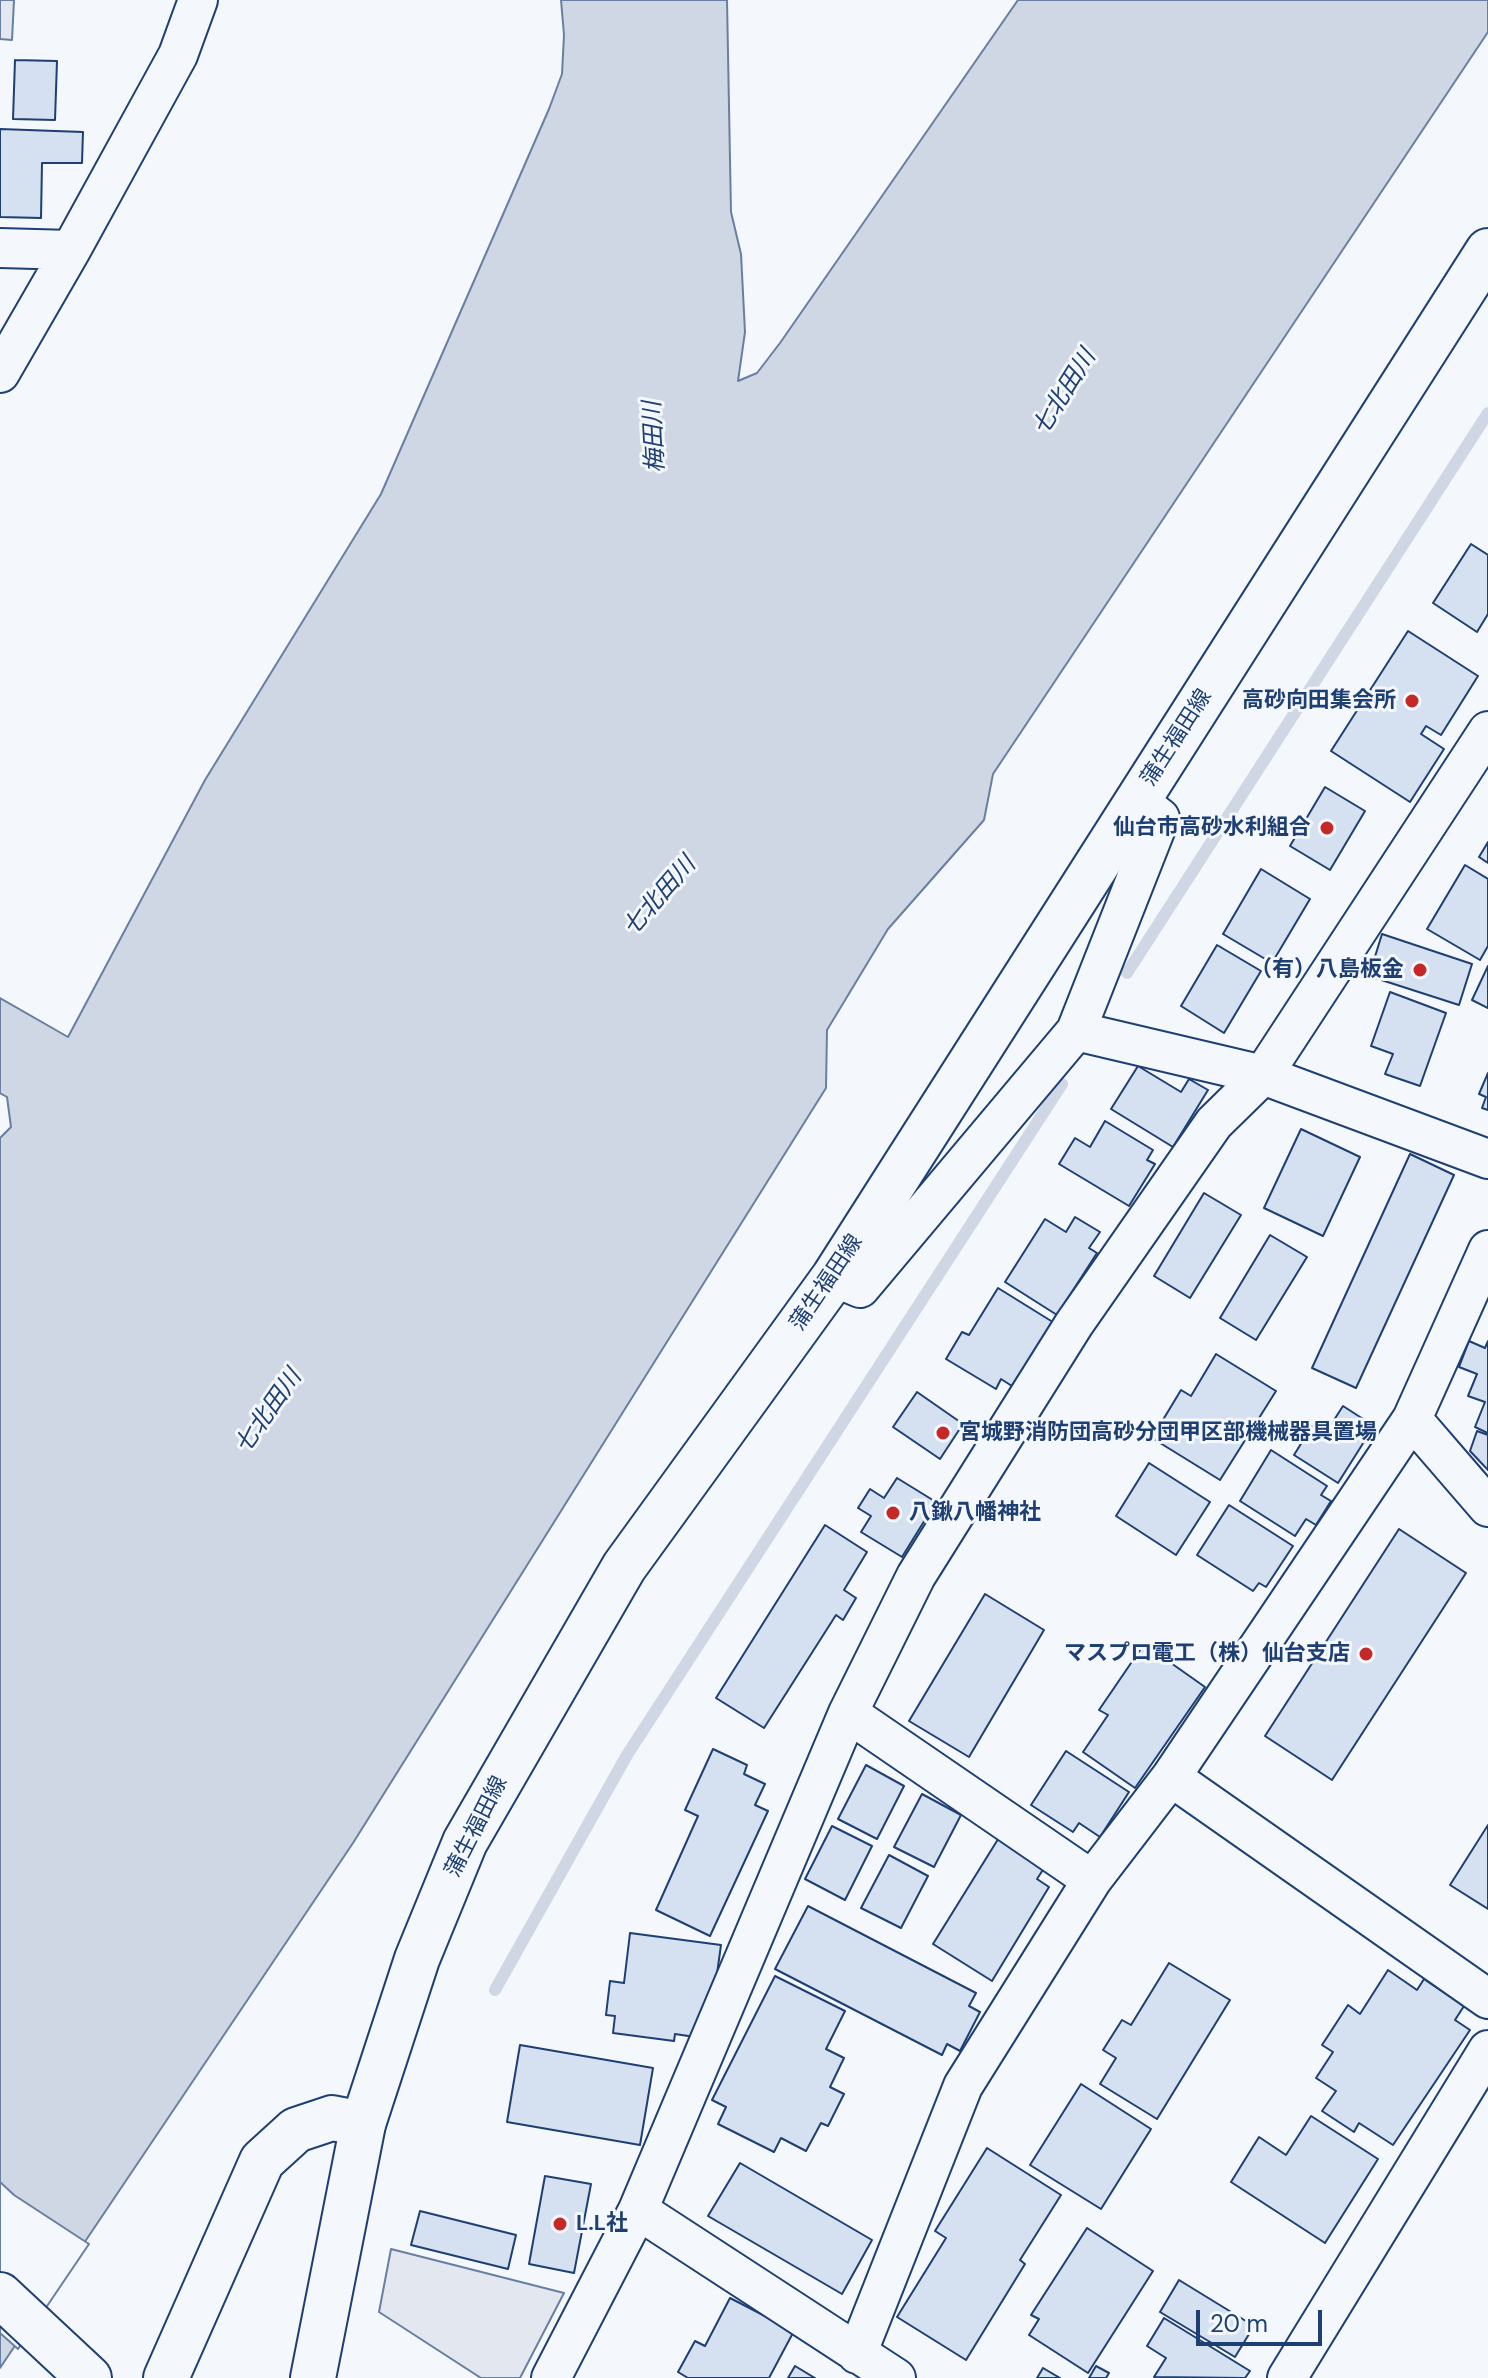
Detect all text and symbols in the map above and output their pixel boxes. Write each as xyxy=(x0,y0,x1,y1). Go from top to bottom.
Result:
water label: 七北田川 xyxy=(1027,345,1103,441)
water label: 梅田川 xyxy=(639,400,671,474)
street label: 蒲生福田線 xyxy=(1136,685,1218,791)
place label: 高砂向田集会所 xyxy=(1242,688,1396,714)
marker: 高砂向田集会所 xyxy=(1403,692,1421,710)
place label: 仙台市高砂水利組合 xyxy=(1113,815,1311,841)
marker: 仙台市高砂水利組合 xyxy=(1318,819,1336,837)
water label: 七北田川 xyxy=(618,851,702,943)
place label: （有）八島板金 xyxy=(1250,957,1404,983)
marker: （有）八島板金 xyxy=(1411,961,1429,979)
street label: 蒲生福田線 xyxy=(785,1230,869,1336)
water label: 七北田川 xyxy=(230,1364,308,1460)
place label: 宮城野消防団高砂分団甲区部機械器具置場 xyxy=(959,1420,1377,1446)
marker: 宮城野消防団高砂分団甲区部機械器具置場 xyxy=(934,1424,952,1442)
place label: 八鍬八幡神社 xyxy=(909,1500,1041,1526)
marker: 八鍬八幡神社 xyxy=(884,1504,902,1522)
place label: マスプロ電工（株）仙台支店 xyxy=(1064,1641,1350,1667)
marker: マスプロ電工（株）仙台支店 xyxy=(1357,1645,1375,1663)
street label: 蒲生福田線 xyxy=(440,1772,514,1882)
place label: L.L社 xyxy=(576,2211,628,2237)
marker: L.L社 xyxy=(551,2215,569,2233)
scale bar xyxy=(1200,2294,1326,2344)
text: 20 m xyxy=(1210,2308,1268,2339)

